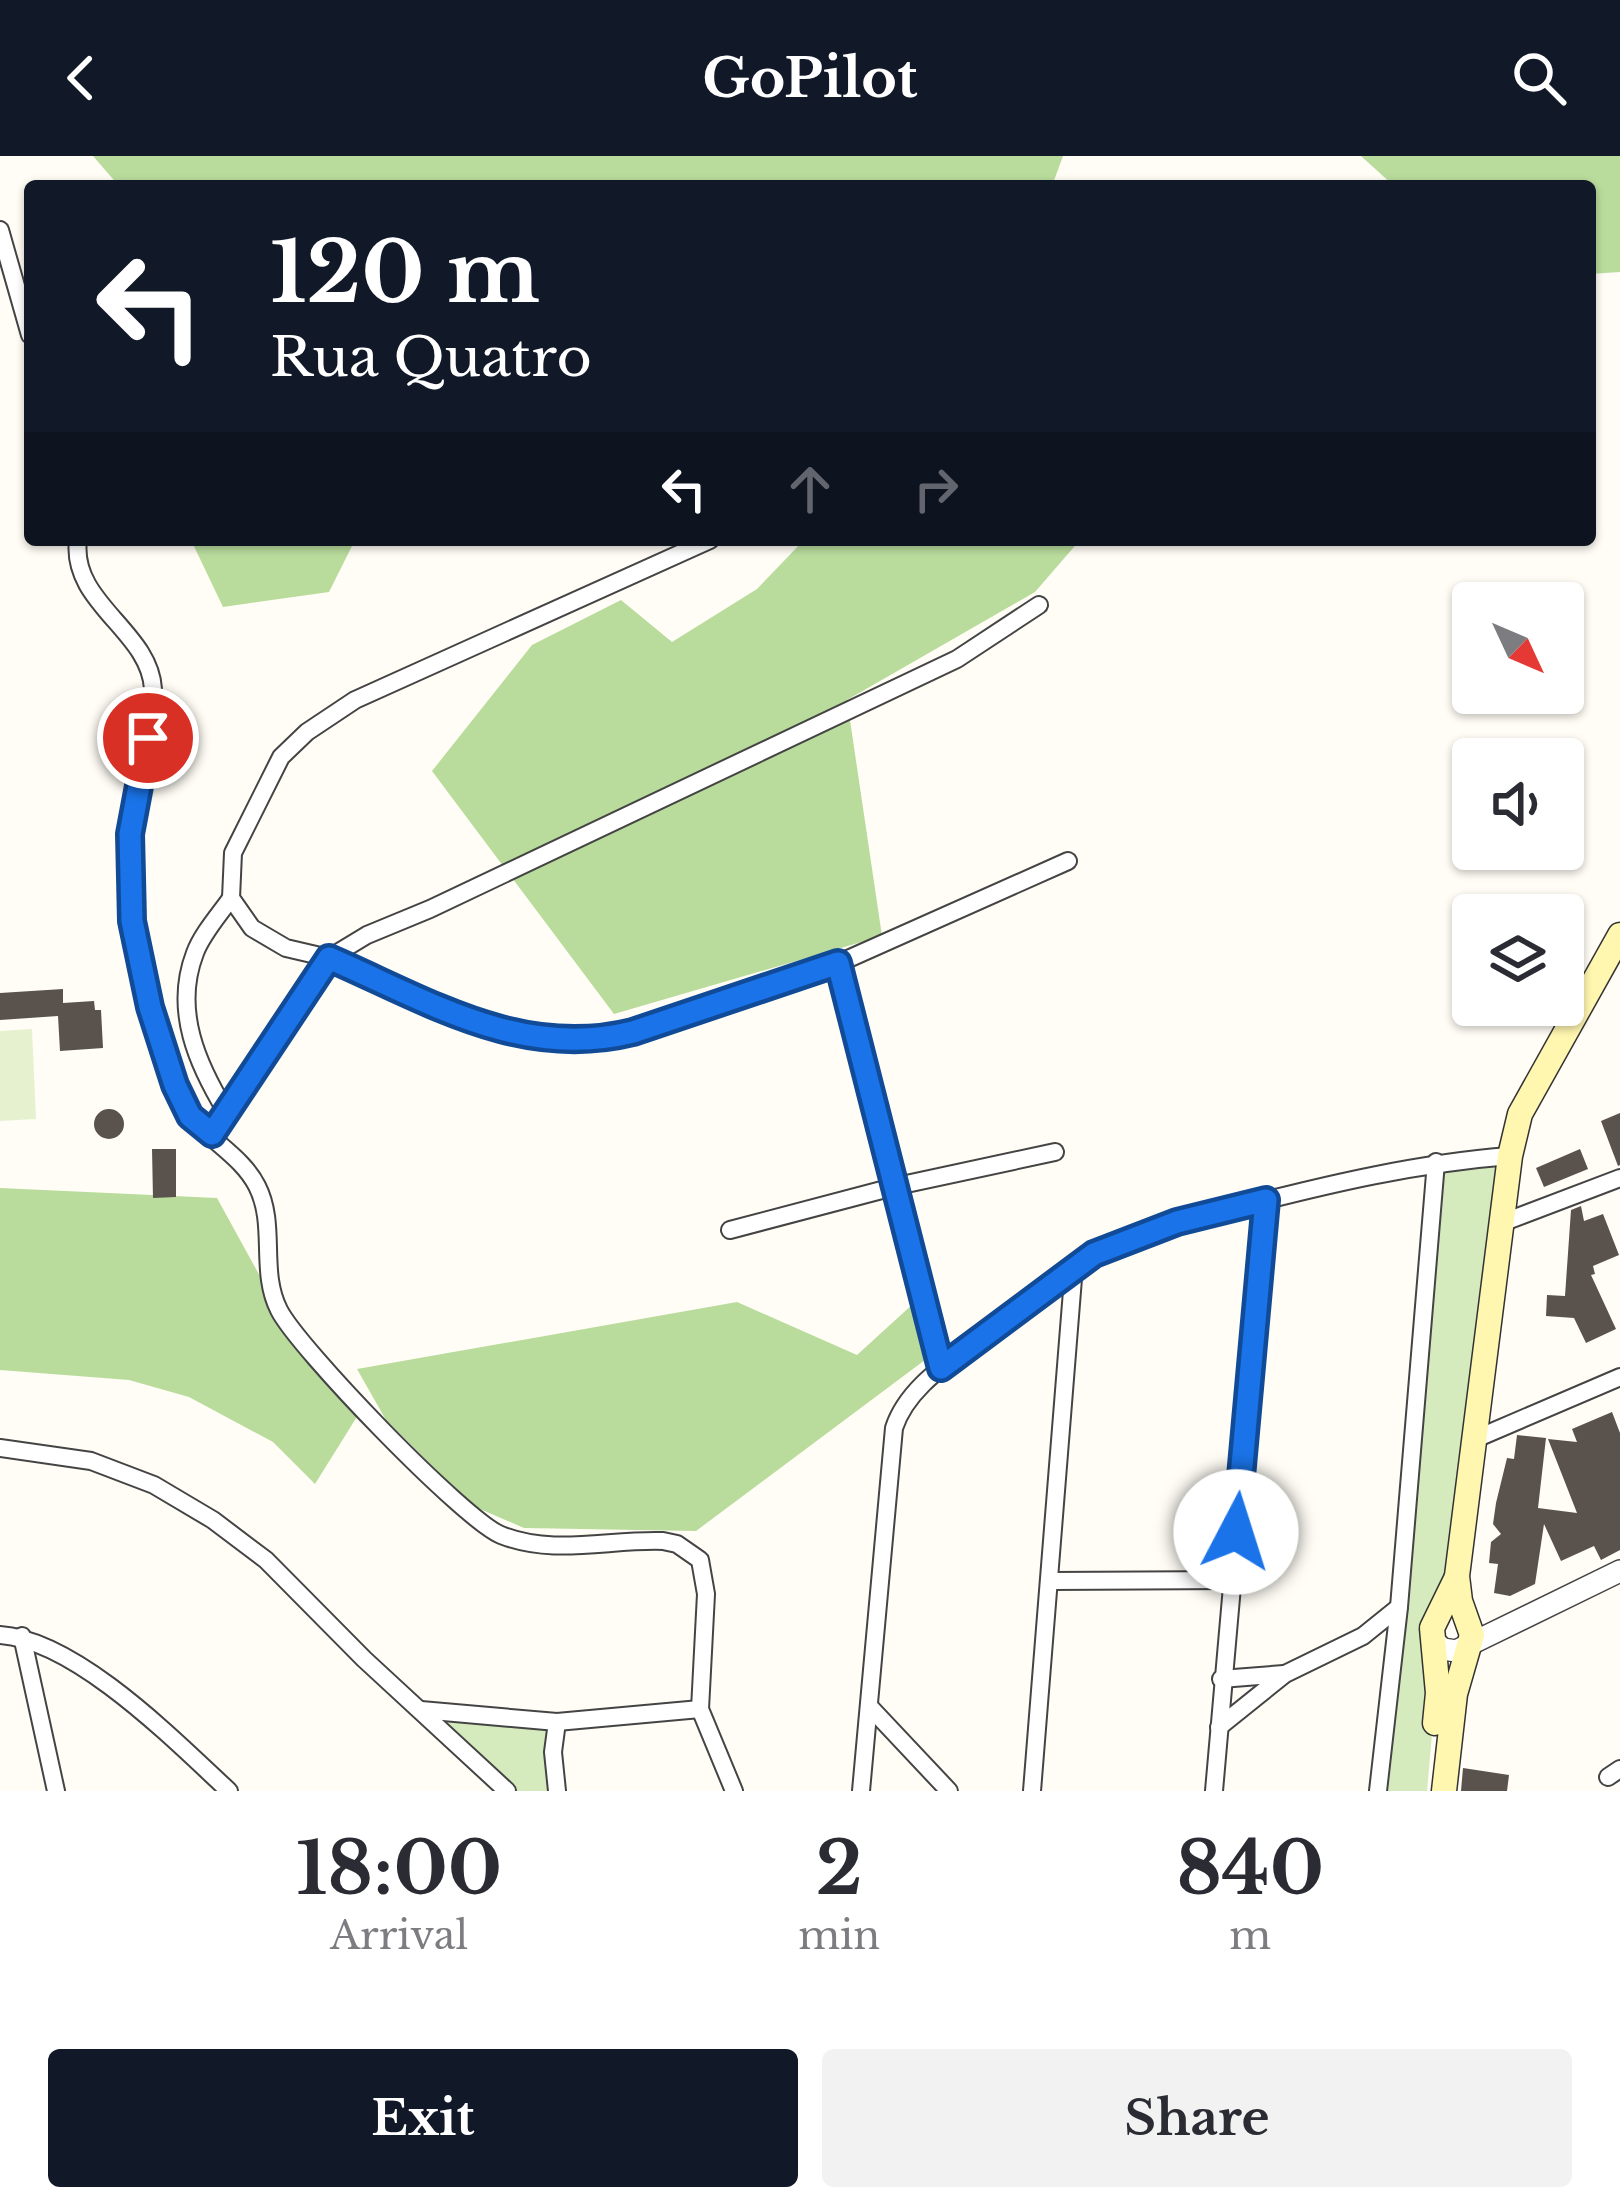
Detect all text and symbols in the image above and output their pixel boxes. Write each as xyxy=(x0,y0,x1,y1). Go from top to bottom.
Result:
icon: back xyxy=(48,45,114,111)
text: GoPilot xyxy=(702,45,918,112)
icon: search xyxy=(1506,45,1572,111)
text: 120 m xyxy=(270,221,540,325)
icon: left xyxy=(72,228,228,384)
text: Rua Quatro xyxy=(270,324,592,391)
icon: left xyxy=(651,456,717,522)
icon: ahead xyxy=(777,456,843,522)
icon: right xyxy=(903,456,969,522)
north arrow xyxy=(1452,582,1584,714)
map controls xyxy=(1452,582,1584,1026)
pin xyxy=(97,687,199,789)
icon: arrive xyxy=(115,705,181,771)
button: sound xyxy=(1452,738,1584,870)
button: layers xyxy=(1452,894,1584,1026)
position arrow xyxy=(1173,1469,1299,1595)
text: 18:00 xyxy=(296,1824,502,1913)
text: 2 xyxy=(816,1824,863,1913)
text: 840 xyxy=(1176,1824,1324,1913)
text: Arrival xyxy=(330,1911,468,1960)
text: min xyxy=(798,1911,880,1960)
text: m xyxy=(1229,1911,1271,1960)
button: Exit xyxy=(48,2049,798,2187)
button: Share xyxy=(822,2049,1572,2187)

